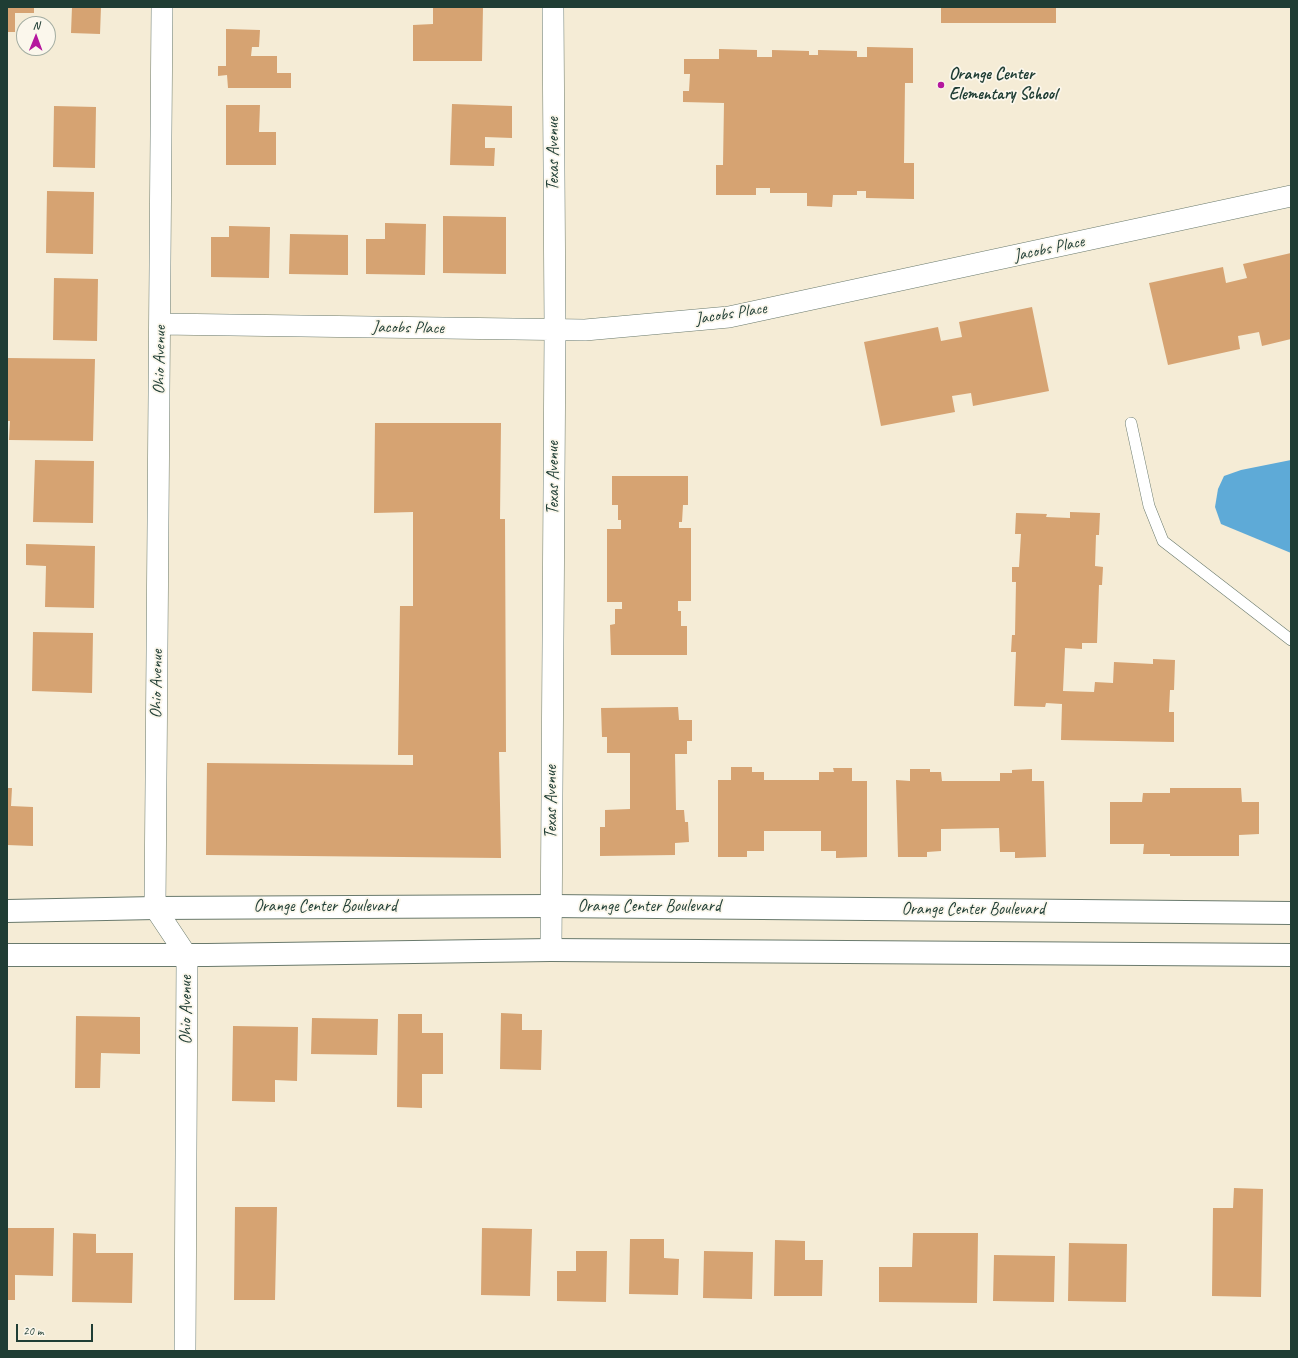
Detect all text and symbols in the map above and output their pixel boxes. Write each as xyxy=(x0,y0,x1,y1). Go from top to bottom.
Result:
north arrow xyxy=(16,16,56,56)
text: N xyxy=(33,18,40,32)
place label: Orange Center Elementary School xyxy=(949,65,1057,105)
marker: Orange Center Elementary School xyxy=(936,80,946,90)
street label: Texas Avenue xyxy=(544,117,564,191)
street label: Jacobs Place xyxy=(1012,232,1086,266)
street label: Jacobs Place xyxy=(694,298,768,330)
street label: Jacobs Place xyxy=(372,317,444,339)
street label: Ohio Avenue xyxy=(149,325,171,395)
street label: Texas Avenue xyxy=(544,441,564,515)
street label: Ohio Avenue xyxy=(146,649,168,719)
street label: Texas Avenue xyxy=(542,765,562,839)
street label: Orange Center Boulevard xyxy=(253,897,397,917)
street label: Orange Center Boulevard xyxy=(577,897,721,917)
street label: Orange Center Boulevard xyxy=(901,900,1045,920)
street label: Ohio Avenue xyxy=(177,976,197,1044)
scale bar xyxy=(18,1316,95,1342)
text: 20 m xyxy=(23,1323,43,1339)

